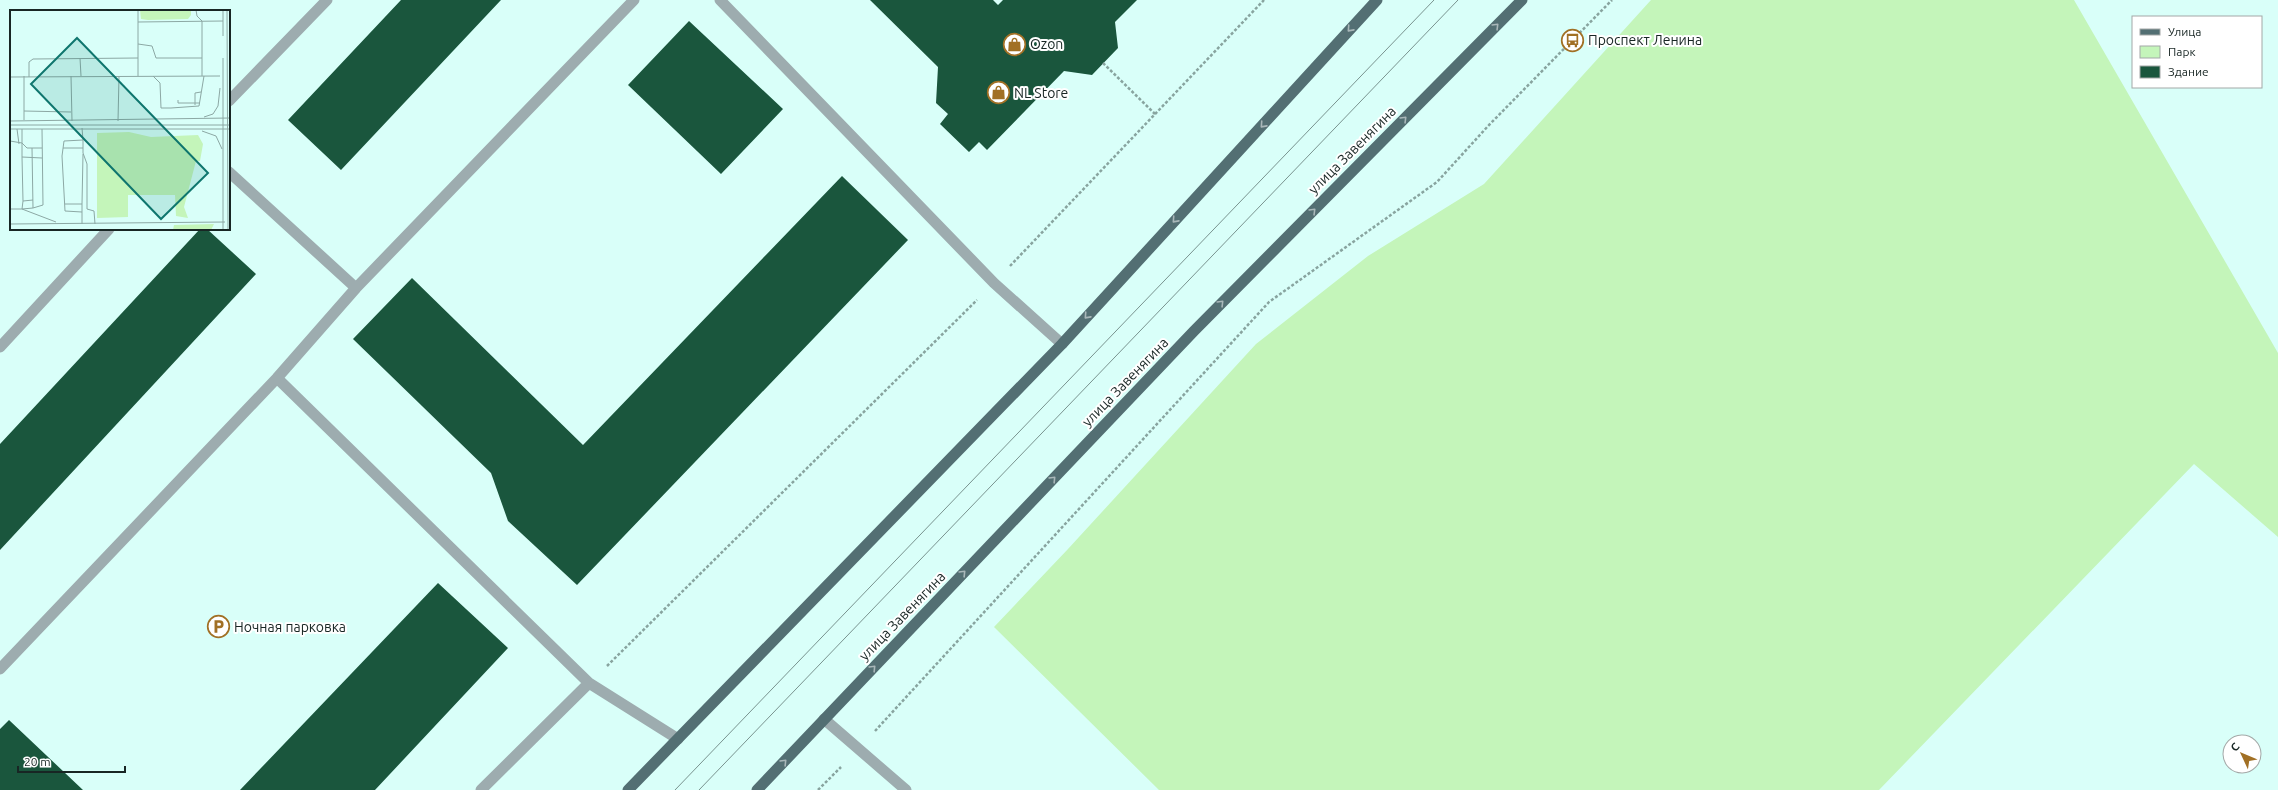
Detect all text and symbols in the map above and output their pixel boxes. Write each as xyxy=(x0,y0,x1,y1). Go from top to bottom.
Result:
inset map xyxy=(10,10,230,230)
legend xyxy=(2132,16,2262,88)
one-way arrow xyxy=(1491,23,1499,31)
one-way arrow xyxy=(1348,24,1355,32)
text: Улица xyxy=(2168,25,2201,38)
bus stop icon: Проспект Ленина xyxy=(1559,27,1585,53)
shop icon: Ozon xyxy=(1001,31,1027,57)
place label: Проспект Ленина xyxy=(1588,32,1702,48)
place label: Ozon xyxy=(1030,36,1063,52)
text: Парк xyxy=(2168,45,2196,58)
text: Здание xyxy=(2168,65,2209,78)
shop icon: NL Store xyxy=(985,80,1011,106)
place label: NL Store xyxy=(1014,85,1068,101)
street label: улица Завенягина xyxy=(1305,103,1399,197)
one-way arrow xyxy=(1399,116,1407,124)
one-way arrow xyxy=(1260,120,1267,127)
one-way arrow xyxy=(1308,208,1316,216)
one-way arrow xyxy=(1172,216,1179,223)
one-way arrow xyxy=(1216,300,1224,308)
one-way arrow xyxy=(1084,311,1092,319)
street label: улица Завенягина xyxy=(1079,334,1171,430)
one-way arrow xyxy=(1048,476,1055,484)
street label: улица Завенягина xyxy=(856,568,948,664)
one-way arrow xyxy=(958,571,965,578)
parking icon: Ночная парковка xyxy=(205,614,231,640)
place label: Ночная парковка xyxy=(234,619,346,635)
one-way arrow xyxy=(868,665,876,673)
north arrow xyxy=(2222,734,2262,774)
text: С xyxy=(2228,740,2242,754)
scale bar xyxy=(18,748,125,774)
text: 20 m xyxy=(24,755,51,768)
one-way arrow xyxy=(779,759,786,767)

